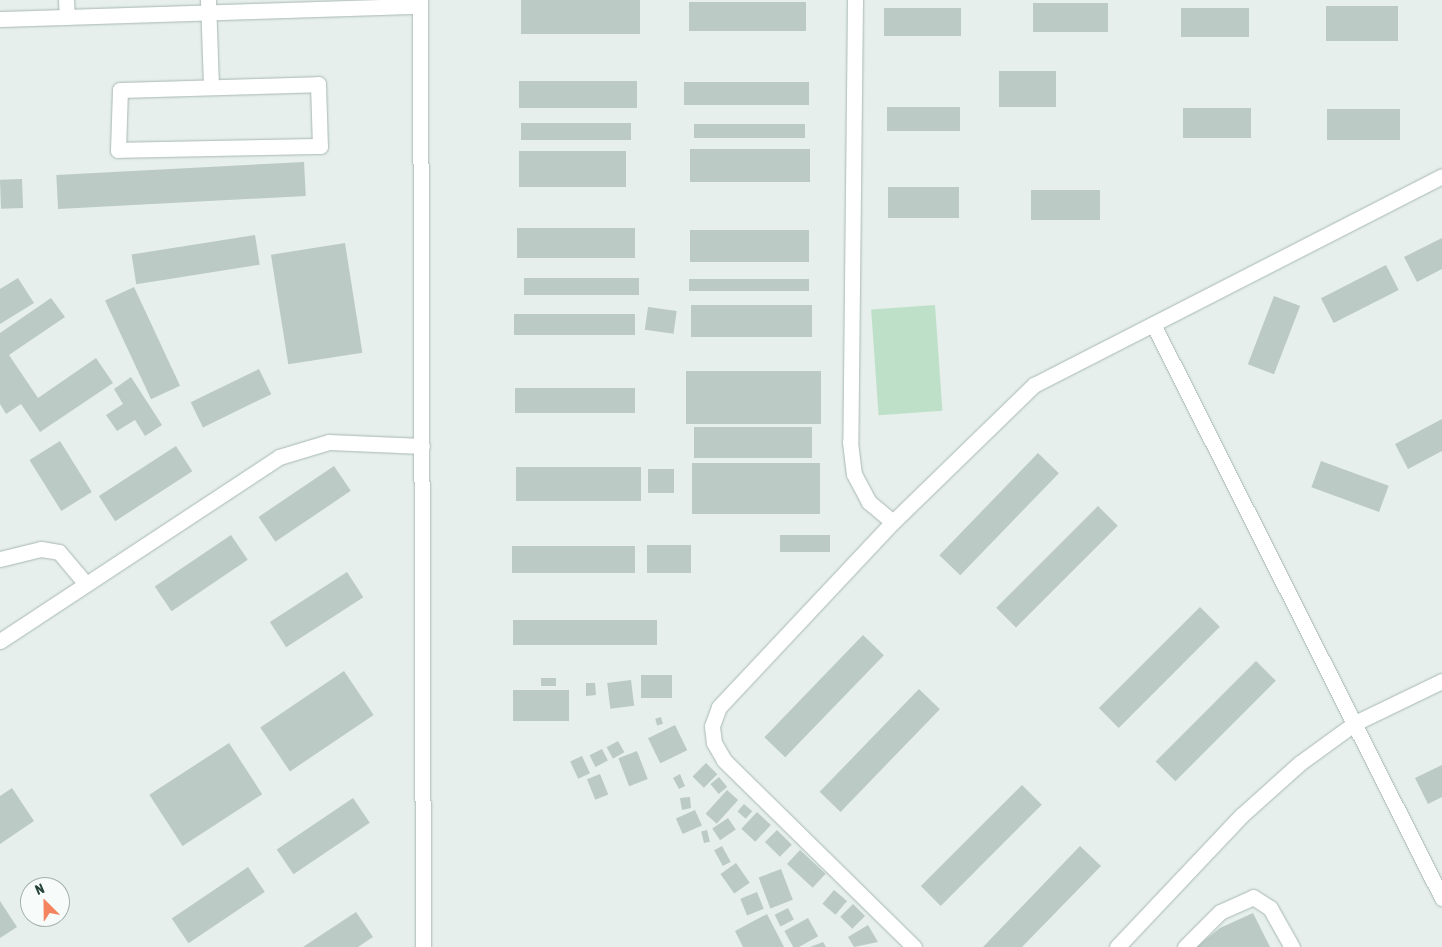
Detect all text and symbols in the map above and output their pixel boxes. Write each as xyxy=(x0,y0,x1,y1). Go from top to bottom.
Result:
north arrow xyxy=(20,877,70,927)
text: N xyxy=(33,880,46,898)

